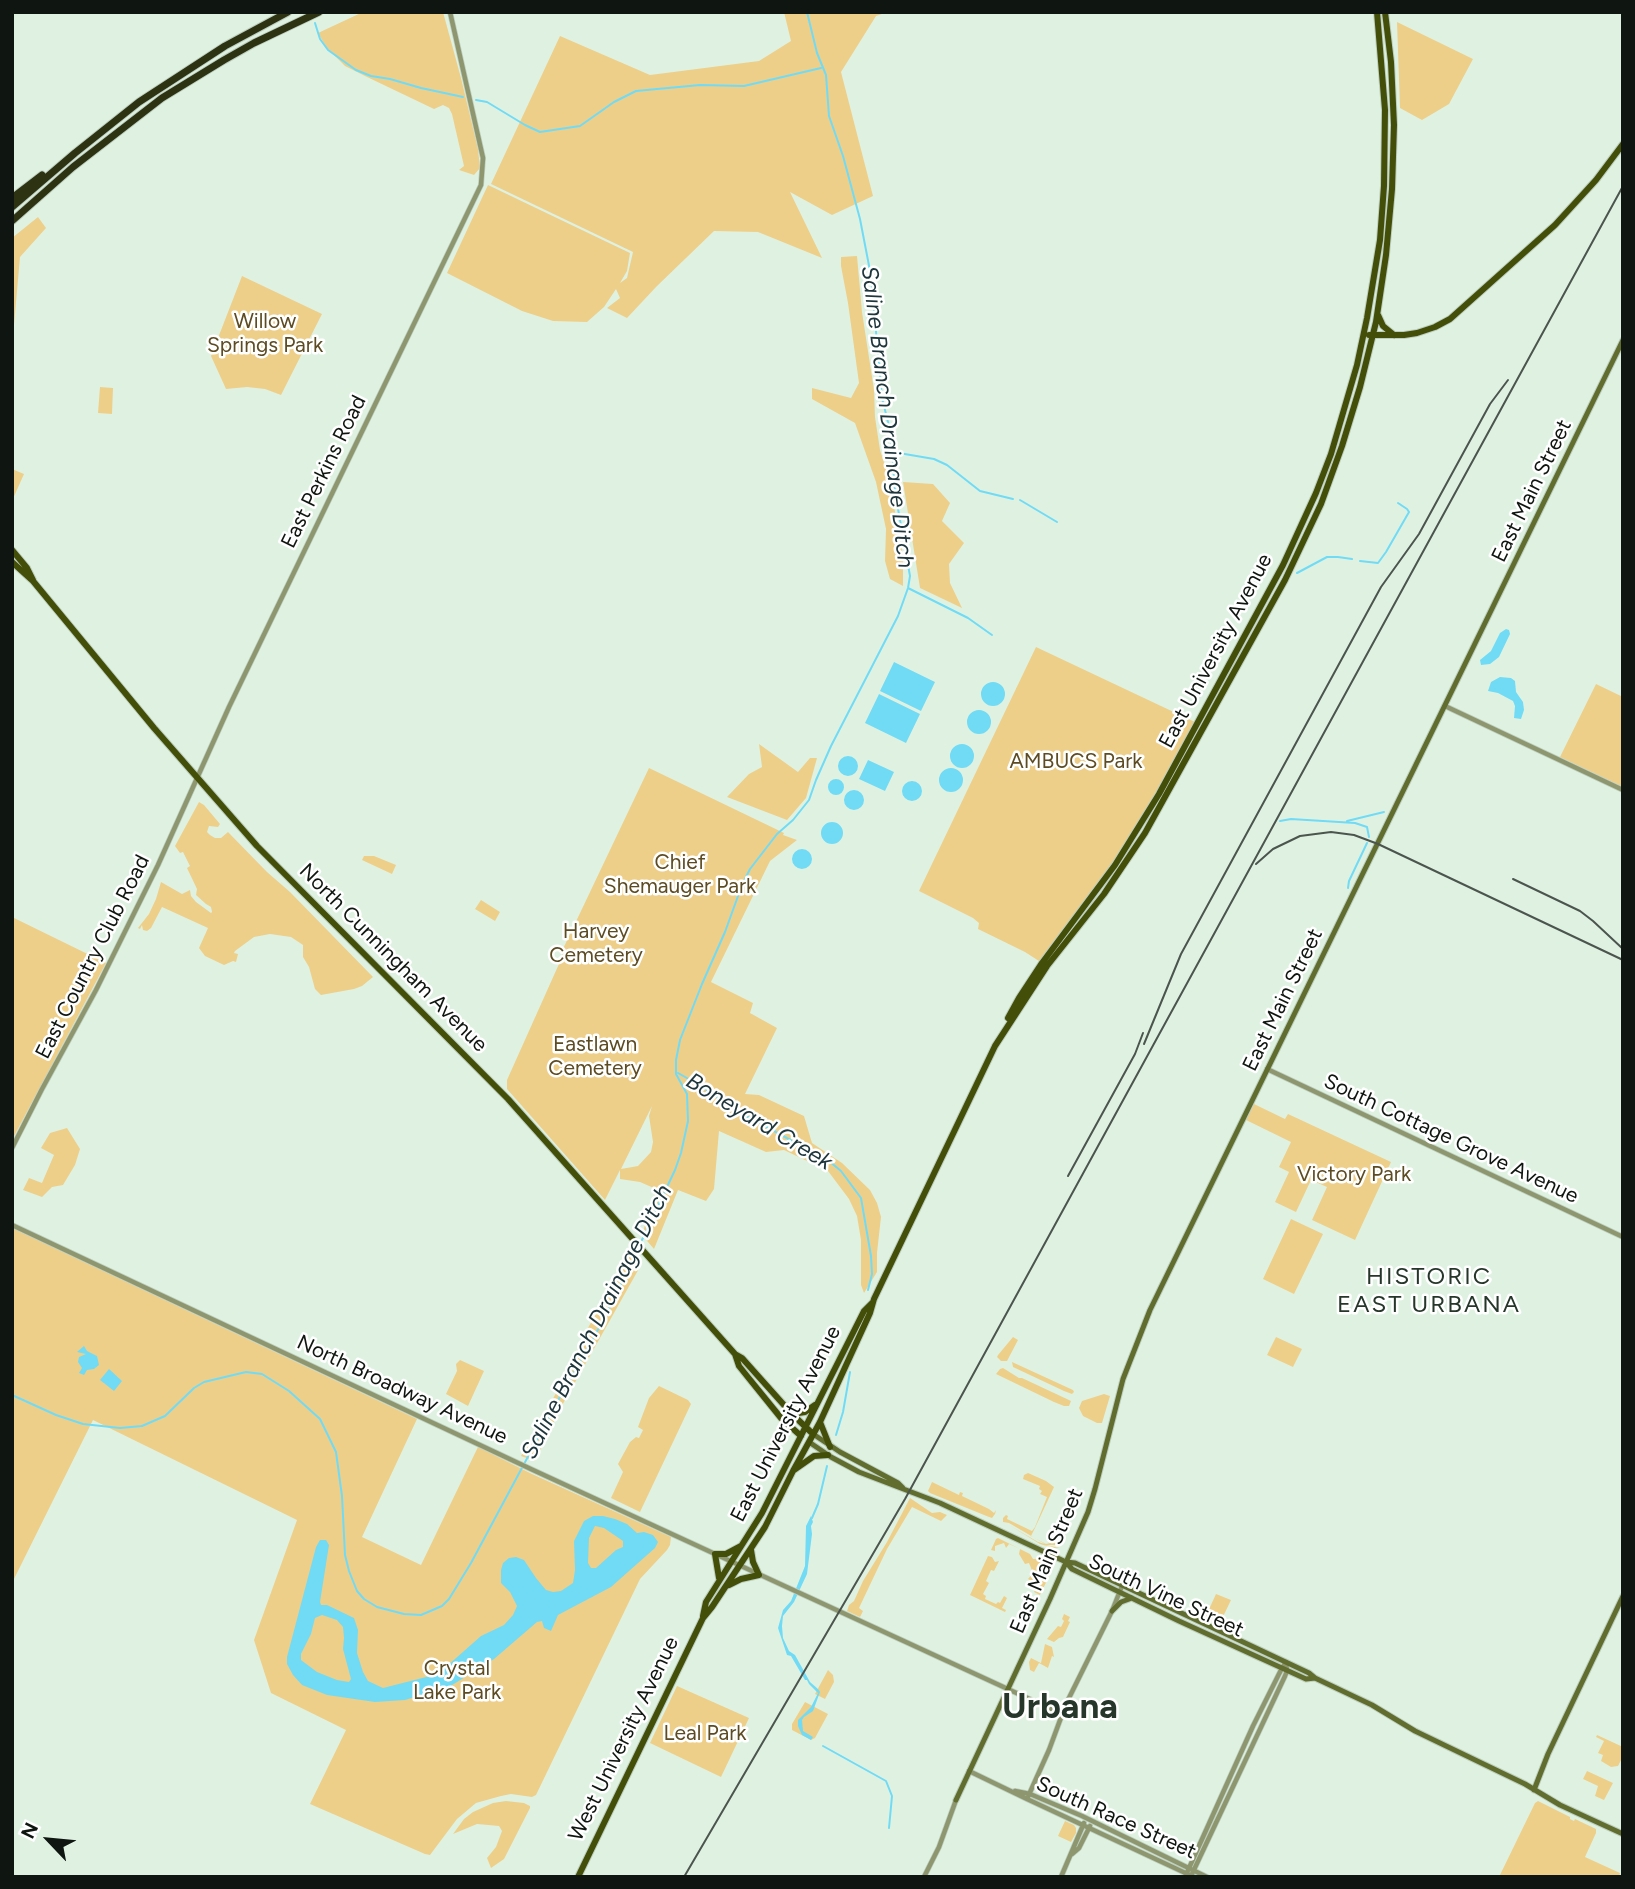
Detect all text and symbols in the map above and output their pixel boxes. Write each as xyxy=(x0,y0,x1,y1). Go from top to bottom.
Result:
water label: Saline Branch Drainage Ditch xyxy=(855,264,919,570)
park label: Willow Springs Park xyxy=(207,309,323,359)
street label: East Perkins Road xyxy=(276,392,372,552)
street label: East Main Street xyxy=(1487,416,1577,566)
street label: East University Avenue xyxy=(1154,549,1278,753)
park label: AMBUCS Park xyxy=(1010,749,1142,775)
park label: Chief Shemauger Park xyxy=(604,850,756,900)
street label: East Country Club Road xyxy=(31,851,155,1063)
street label: North Cunningham Avenue xyxy=(294,859,492,1057)
park label: Harvey Cemetery xyxy=(549,919,643,969)
street label: East Main Street xyxy=(1238,925,1328,1075)
park label: Eastlawn Cemetery xyxy=(548,1032,642,1082)
water label: Boneyard Creek xyxy=(681,1067,837,1177)
street label: South Cottage Grove Avenue xyxy=(1320,1069,1582,1209)
park label: Victory Park xyxy=(1297,1162,1411,1188)
water label: Saline Branch Drainage Ditch xyxy=(516,1180,678,1464)
district label: HISTORIC EAST URBANA xyxy=(1338,1263,1520,1319)
street label: East University Avenue xyxy=(726,1322,846,1526)
street label: North Broadway Avenue xyxy=(293,1330,511,1450)
street label: East Main Street xyxy=(1005,1485,1089,1637)
street label: South Vine Street xyxy=(1084,1549,1248,1643)
street label: West University Avenue xyxy=(564,1633,684,1845)
park label: Crystal Lake Park xyxy=(413,1656,501,1706)
district label: Urbana xyxy=(1002,1687,1118,1729)
park label: Leal Park xyxy=(664,1721,746,1747)
street label: South Race Street xyxy=(1032,1771,1200,1865)
north arrow xyxy=(14,1805,84,1875)
text: N xyxy=(16,1819,43,1842)

